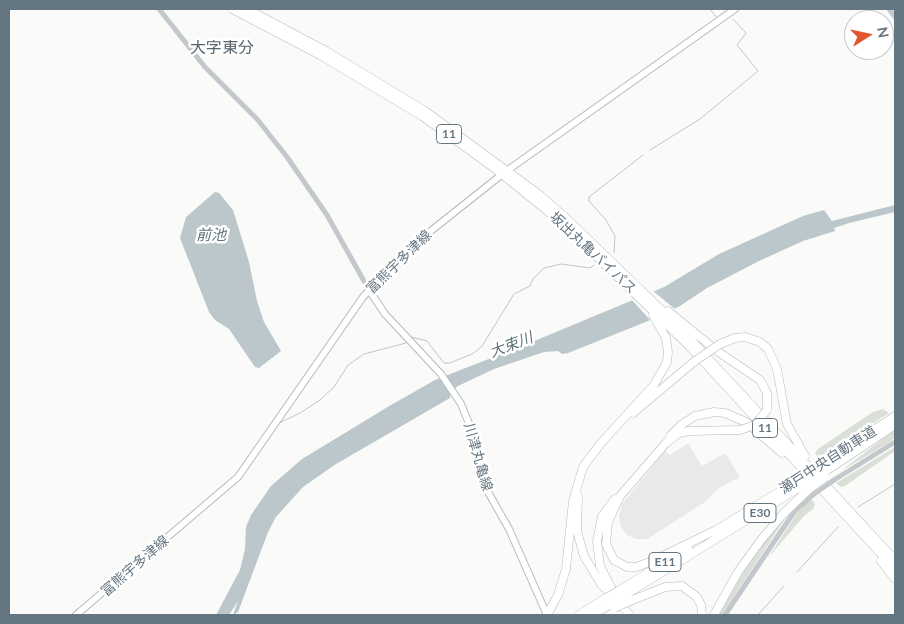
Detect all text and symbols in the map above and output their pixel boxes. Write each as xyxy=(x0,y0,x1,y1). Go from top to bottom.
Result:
north arrow xyxy=(844,10,894,60)
text: N xyxy=(874,26,893,39)
district label: 大字東分 xyxy=(190,38,254,58)
road number: 11 xyxy=(436,125,462,144)
street label: 坂出丸亀バイパス xyxy=(546,209,640,297)
water label: 前池 xyxy=(196,226,226,244)
street label: 富熊宇多津線 xyxy=(363,227,435,297)
water label: 大束川 xyxy=(487,329,535,361)
road number: 11 xyxy=(752,418,778,438)
street label: 川津丸亀線 xyxy=(460,421,496,493)
street label: 瀬戸中央自動車道 xyxy=(776,422,880,498)
road number: E30 xyxy=(744,503,776,522)
street label: 富熊宇多津線 xyxy=(98,532,172,600)
road number: E11 xyxy=(649,552,681,572)

